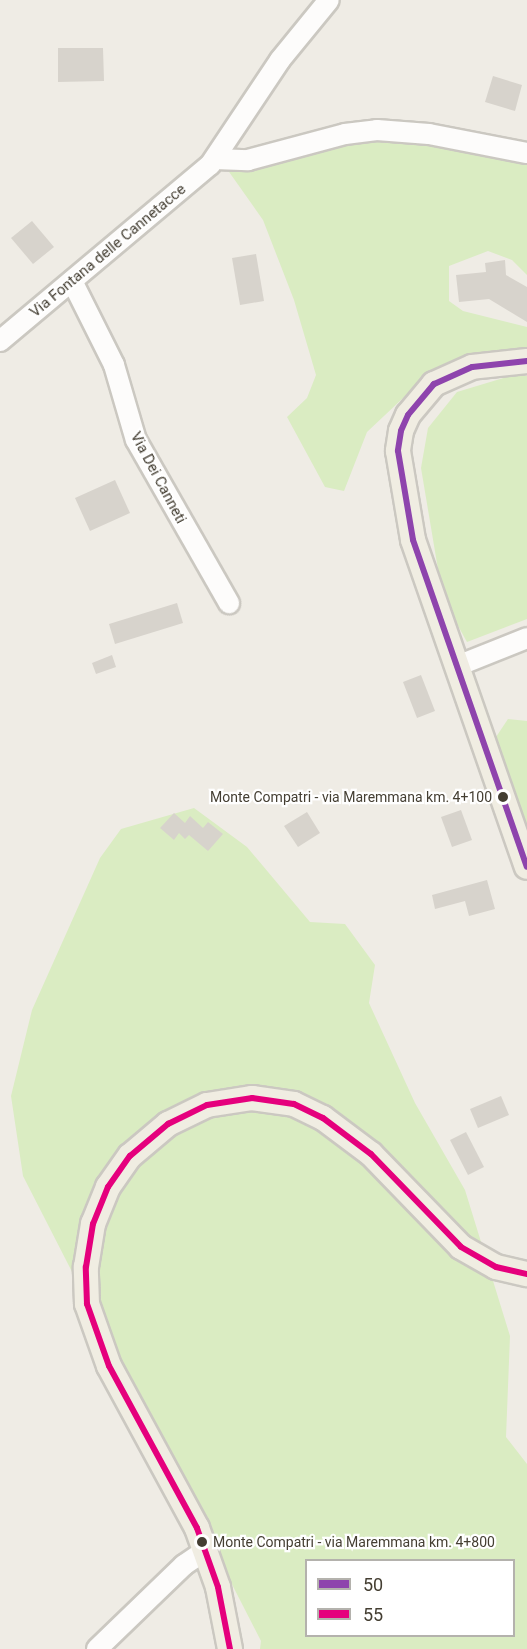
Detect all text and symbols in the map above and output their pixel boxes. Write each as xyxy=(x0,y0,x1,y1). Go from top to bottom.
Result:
street label: Via Fontana delle Cannetacce xyxy=(26,181,190,321)
street label: Via Dei Canneti xyxy=(126,429,190,527)
place label: Monte Compatri - via Maremmana km. 4+100 xyxy=(210,789,492,805)
marker: Monte Compatri - via Maremmana km. 4+100 xyxy=(497,791,509,803)
place label: Monte Compatri - via Maremmana km. 4+800 xyxy=(213,1534,495,1550)
marker: Monte Compatri - via Maremmana km. 4+800 xyxy=(196,1536,208,1548)
legend xyxy=(305,1559,515,1637)
text: 50 xyxy=(363,1574,383,1595)
text: 55 xyxy=(363,1604,383,1625)

